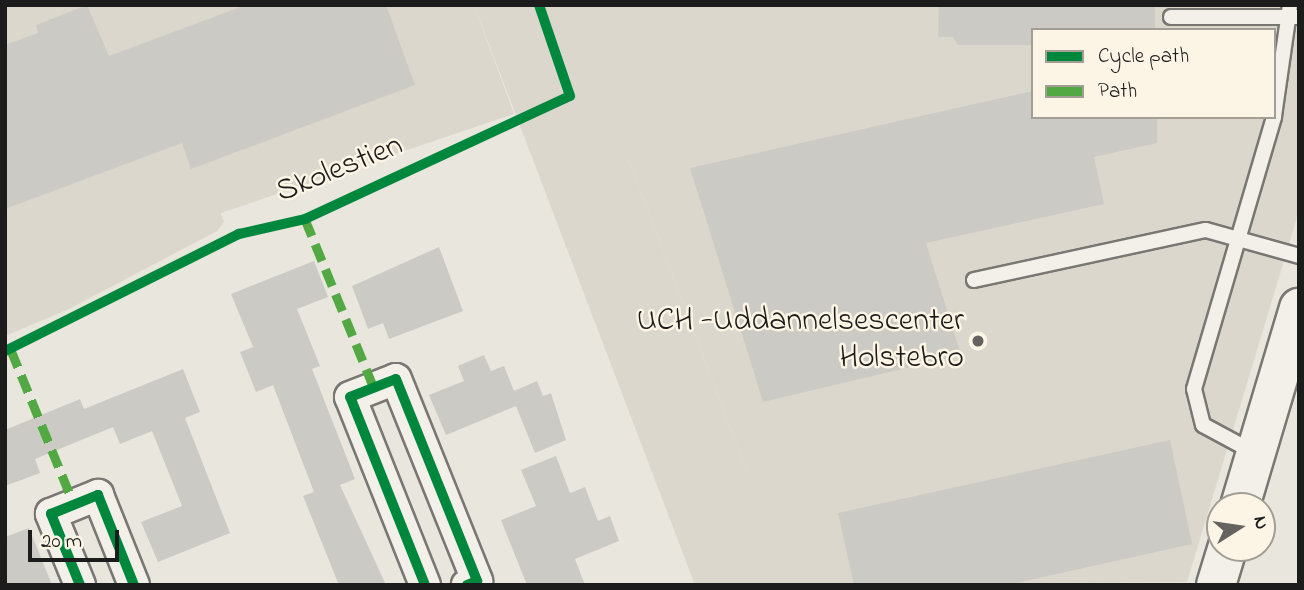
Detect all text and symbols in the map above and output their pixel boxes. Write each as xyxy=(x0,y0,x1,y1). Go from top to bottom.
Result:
legend xyxy=(1031,28,1276,119)
text: Cycle path xyxy=(1098,42,1189,72)
text: Path xyxy=(1098,77,1137,107)
street label: Skolestien xyxy=(271,127,409,213)
place label: UCH -Uddannelsescenter Holstebro xyxy=(637,304,964,379)
marker: UCH -Uddannelsescenter Holstebro xyxy=(970,333,986,349)
north arrow xyxy=(1206,492,1276,562)
text: N xyxy=(1246,514,1275,532)
scale bar xyxy=(32,516,122,560)
text: 20 m xyxy=(41,527,82,557)

